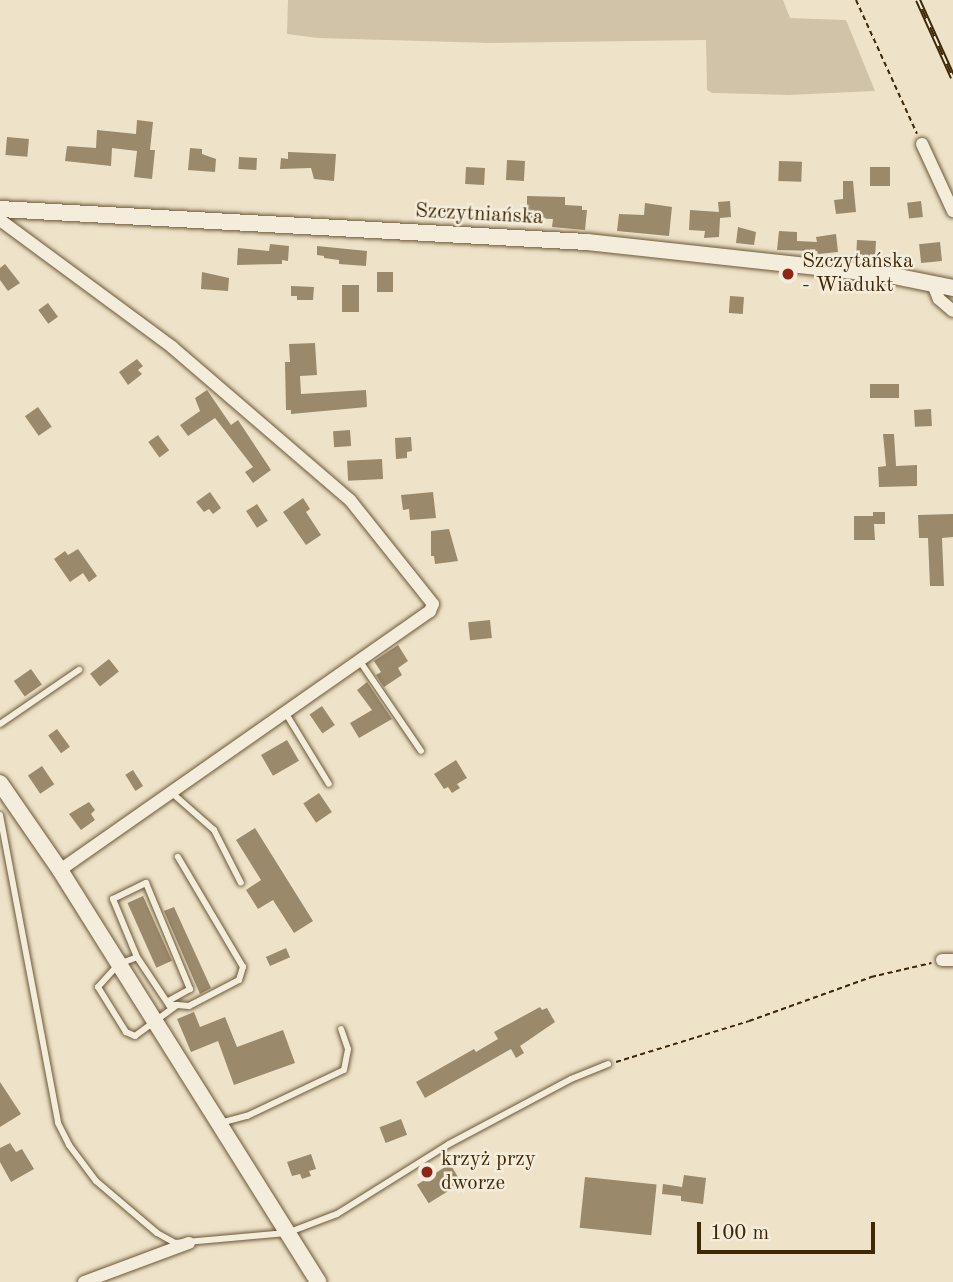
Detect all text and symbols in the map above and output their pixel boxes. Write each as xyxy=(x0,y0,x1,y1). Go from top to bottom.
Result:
street label: Szczytniańska xyxy=(414,199,544,231)
place label: Szczytańska - Wiadukt xyxy=(802,249,913,299)
marker: Szczytańska - Wiadukt xyxy=(780,266,796,282)
place label: krzyż przy dworze xyxy=(441,1147,536,1197)
marker: krzyż przy dworze xyxy=(419,1164,435,1180)
scale bar xyxy=(701,1208,880,1252)
text: 100 m xyxy=(710,1223,769,1244)

